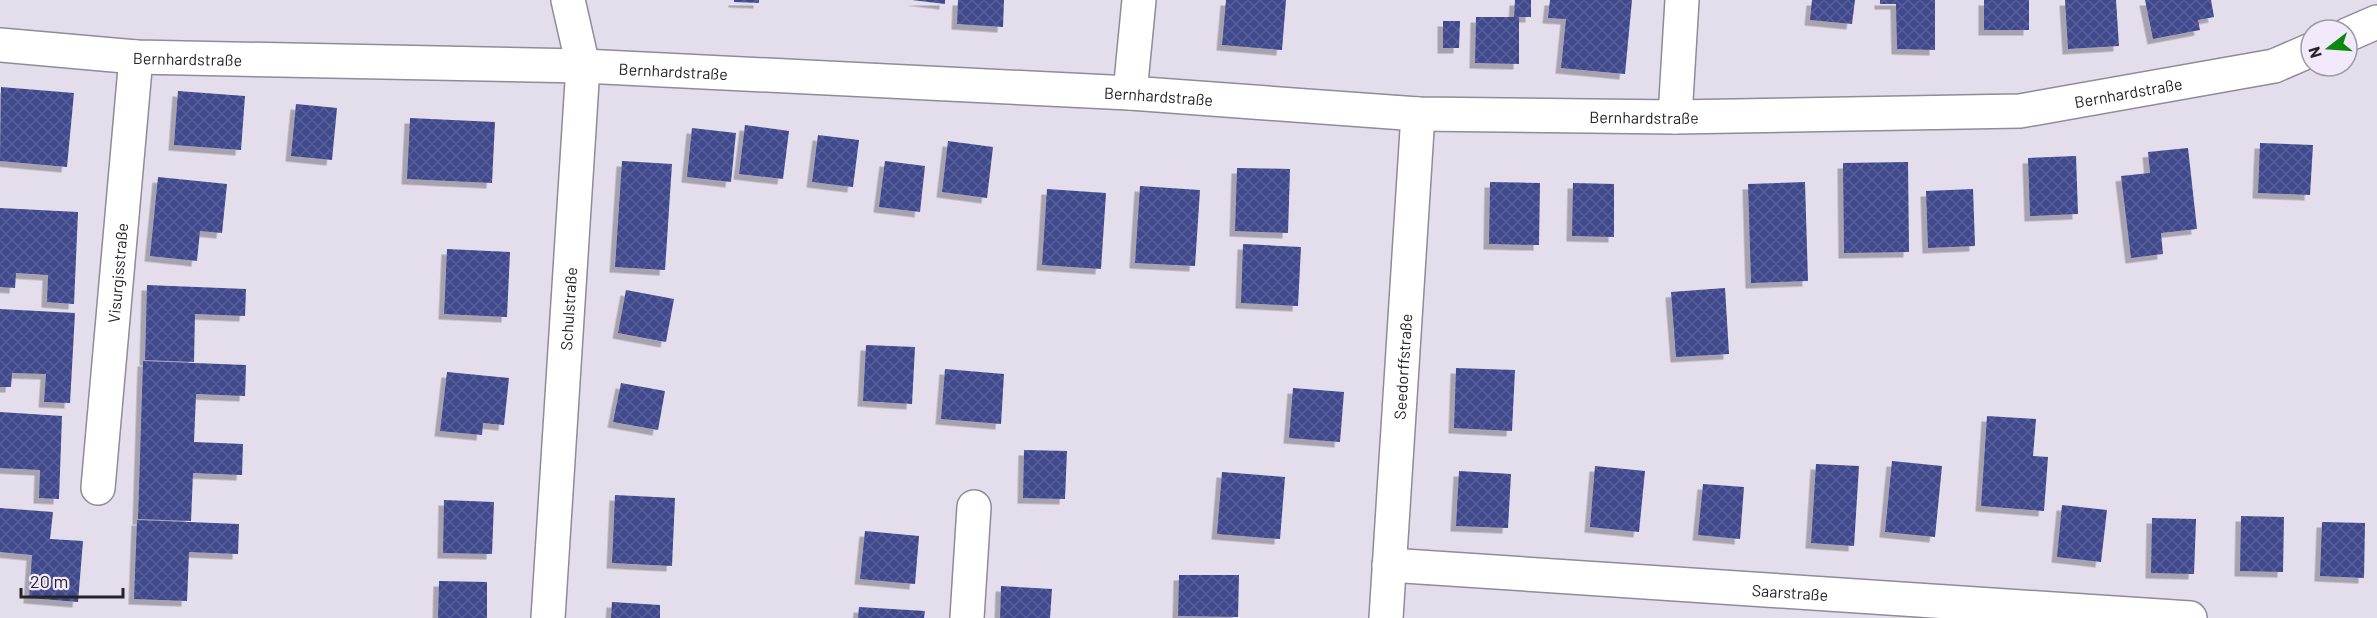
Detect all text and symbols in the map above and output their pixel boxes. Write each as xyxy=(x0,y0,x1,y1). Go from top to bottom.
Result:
north arrow xyxy=(2299,18,2359,78)
text: N xyxy=(2304,45,2325,60)
street label: Bernhardstraße xyxy=(133,47,242,69)
street label: Bernhardstraße xyxy=(618,58,728,83)
street label: Bernhardstraße xyxy=(2073,73,2184,111)
street label: Bernhardstraße xyxy=(1104,82,1214,109)
street label: Bernhardstraße xyxy=(1589,107,1699,127)
street label: Visurgisstraße xyxy=(103,222,131,324)
street label: Schulstraße xyxy=(555,266,580,351)
street label: Seedorffstraße xyxy=(1389,313,1415,420)
scale bar xyxy=(21,561,123,599)
text: 20 m xyxy=(30,570,68,592)
street label: Saarstraße xyxy=(1751,580,1829,604)

